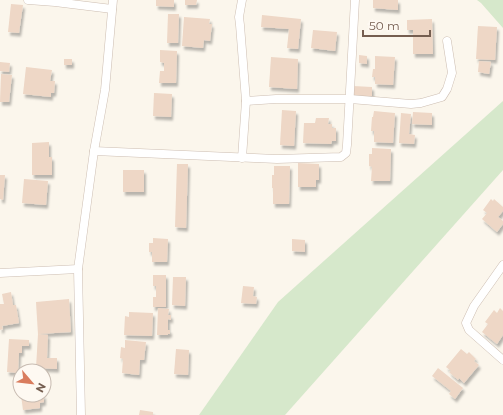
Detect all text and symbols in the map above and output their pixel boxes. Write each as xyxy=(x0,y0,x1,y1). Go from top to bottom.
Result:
scale bar xyxy=(363,12,430,38)
text: 50 m xyxy=(369,18,400,33)
north arrow xyxy=(12,363,52,403)
text: N xyxy=(33,380,49,395)

